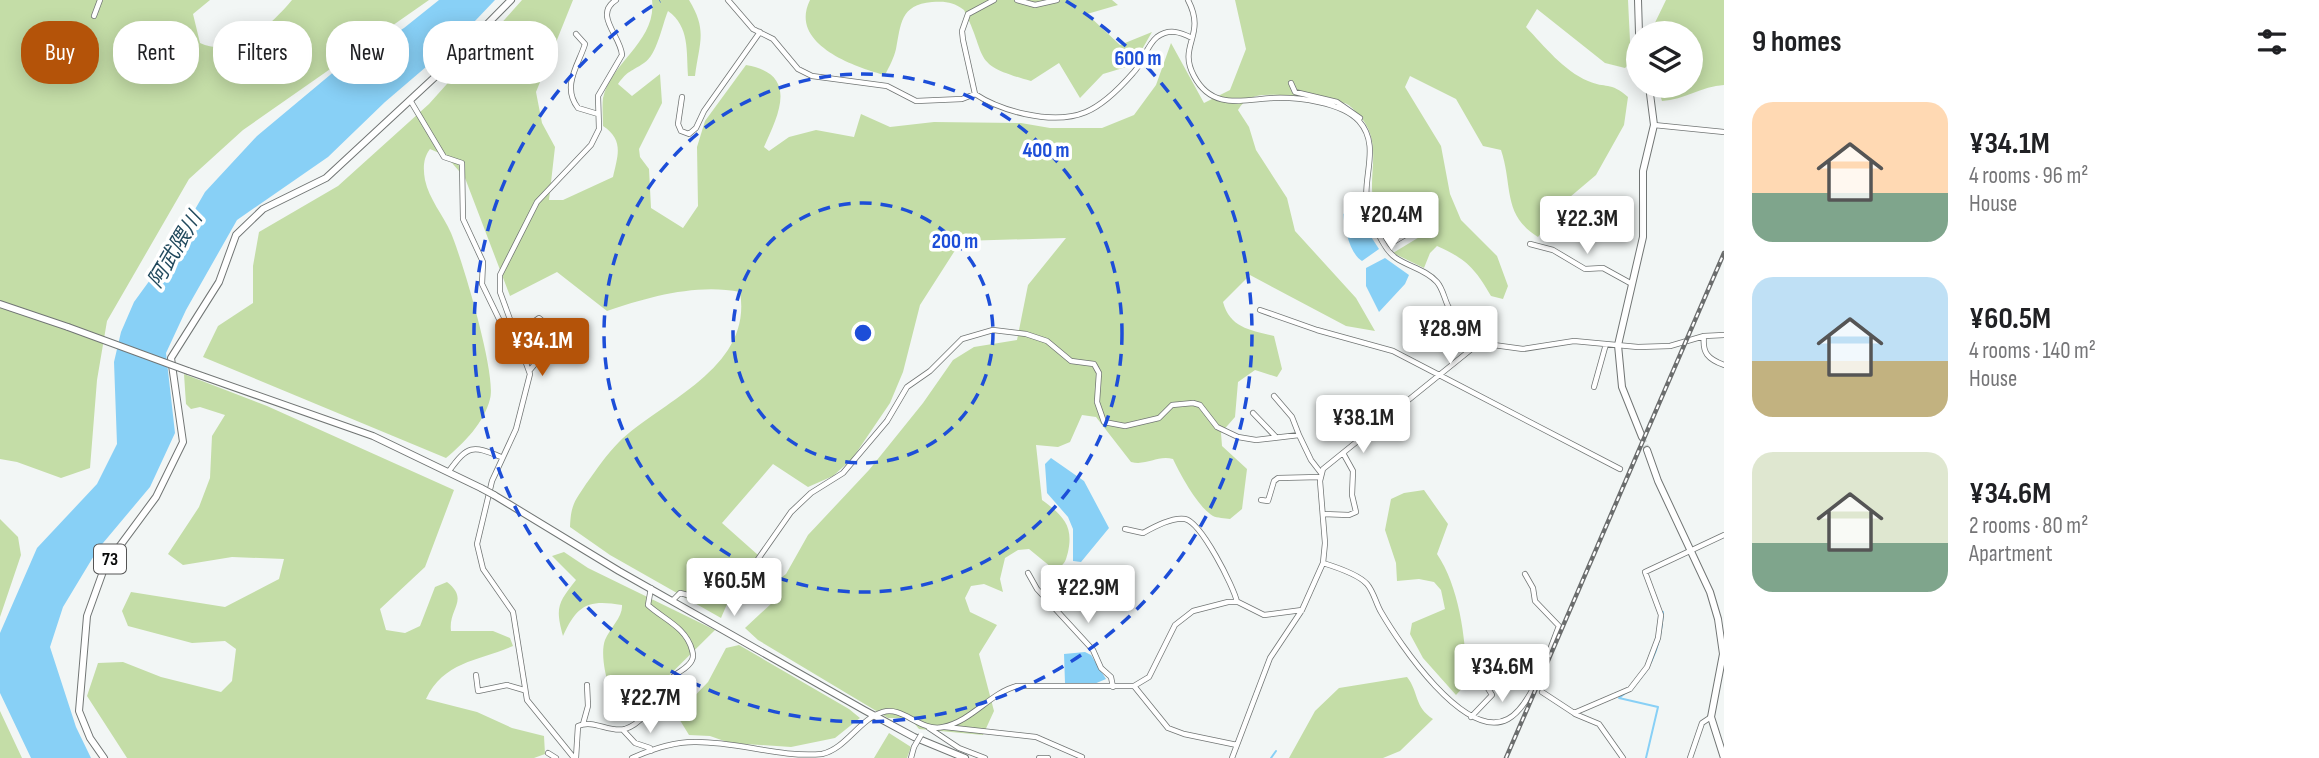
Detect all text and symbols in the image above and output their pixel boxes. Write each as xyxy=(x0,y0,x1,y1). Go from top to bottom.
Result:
chip: Buy xyxy=(21,21,99,84)
chip: Rent xyxy=(113,21,199,84)
chip: Filters xyxy=(213,21,312,84)
chip: New xyxy=(326,21,409,84)
chip: Apartment xyxy=(423,21,558,84)
map controls xyxy=(1626,21,1703,98)
button: layers xyxy=(1626,21,1703,98)
icon: filters xyxy=(2253,23,2291,61)
text: 9 homes xyxy=(1752,24,1842,60)
text: 600 m xyxy=(1114,46,1162,71)
text: ¥34.1M xyxy=(1969,126,2050,162)
icon: home xyxy=(1808,130,1892,214)
text: 400 m xyxy=(1023,138,1069,163)
text: 4 rooms · 96 m² xyxy=(1969,162,2088,190)
text: House xyxy=(1969,190,2017,218)
pin: ¥20.4M xyxy=(1334,192,1448,252)
pin: ¥22.3M xyxy=(1530,196,1644,256)
text: ¥20.4M xyxy=(1360,201,1422,229)
text: ¥22.3M xyxy=(1556,205,1618,233)
water label: 阿武隈川 xyxy=(143,206,208,292)
text: 200 m xyxy=(932,229,978,254)
text: ¥60.5M xyxy=(1969,301,2051,337)
icon: home xyxy=(1808,305,1892,389)
pin: ¥28.9M xyxy=(1393,306,1507,366)
text: ¥28.9M xyxy=(1418,315,1482,343)
pin: ¥34.1M xyxy=(485,318,599,378)
centre of rings xyxy=(851,321,875,345)
text: ¥34.1M xyxy=(511,327,573,355)
text: 4 rooms · 140 m² xyxy=(1969,337,2096,365)
text: House xyxy=(1969,365,2017,393)
pin: ¥38.1M xyxy=(1306,396,1420,455)
text: ¥38.1M xyxy=(1332,404,1394,432)
text: ¥34.6M xyxy=(1969,476,2051,512)
icon: home xyxy=(1808,480,1892,564)
text: 2 rooms · 80 m² xyxy=(1969,512,2088,540)
text: Apartment xyxy=(1969,540,2053,568)
road number: 73 xyxy=(94,544,126,574)
pin: ¥60.5M xyxy=(677,558,791,618)
pin: ¥22.9M xyxy=(1031,566,1145,625)
text: ¥60.5M xyxy=(703,567,765,595)
text: ¥22.9M xyxy=(1057,574,1119,602)
pin: ¥34.6M xyxy=(1445,644,1559,704)
text: ¥34.6M xyxy=(1471,653,1533,681)
pin: ¥22.7M xyxy=(593,676,707,735)
text: ¥22.7M xyxy=(620,684,680,712)

